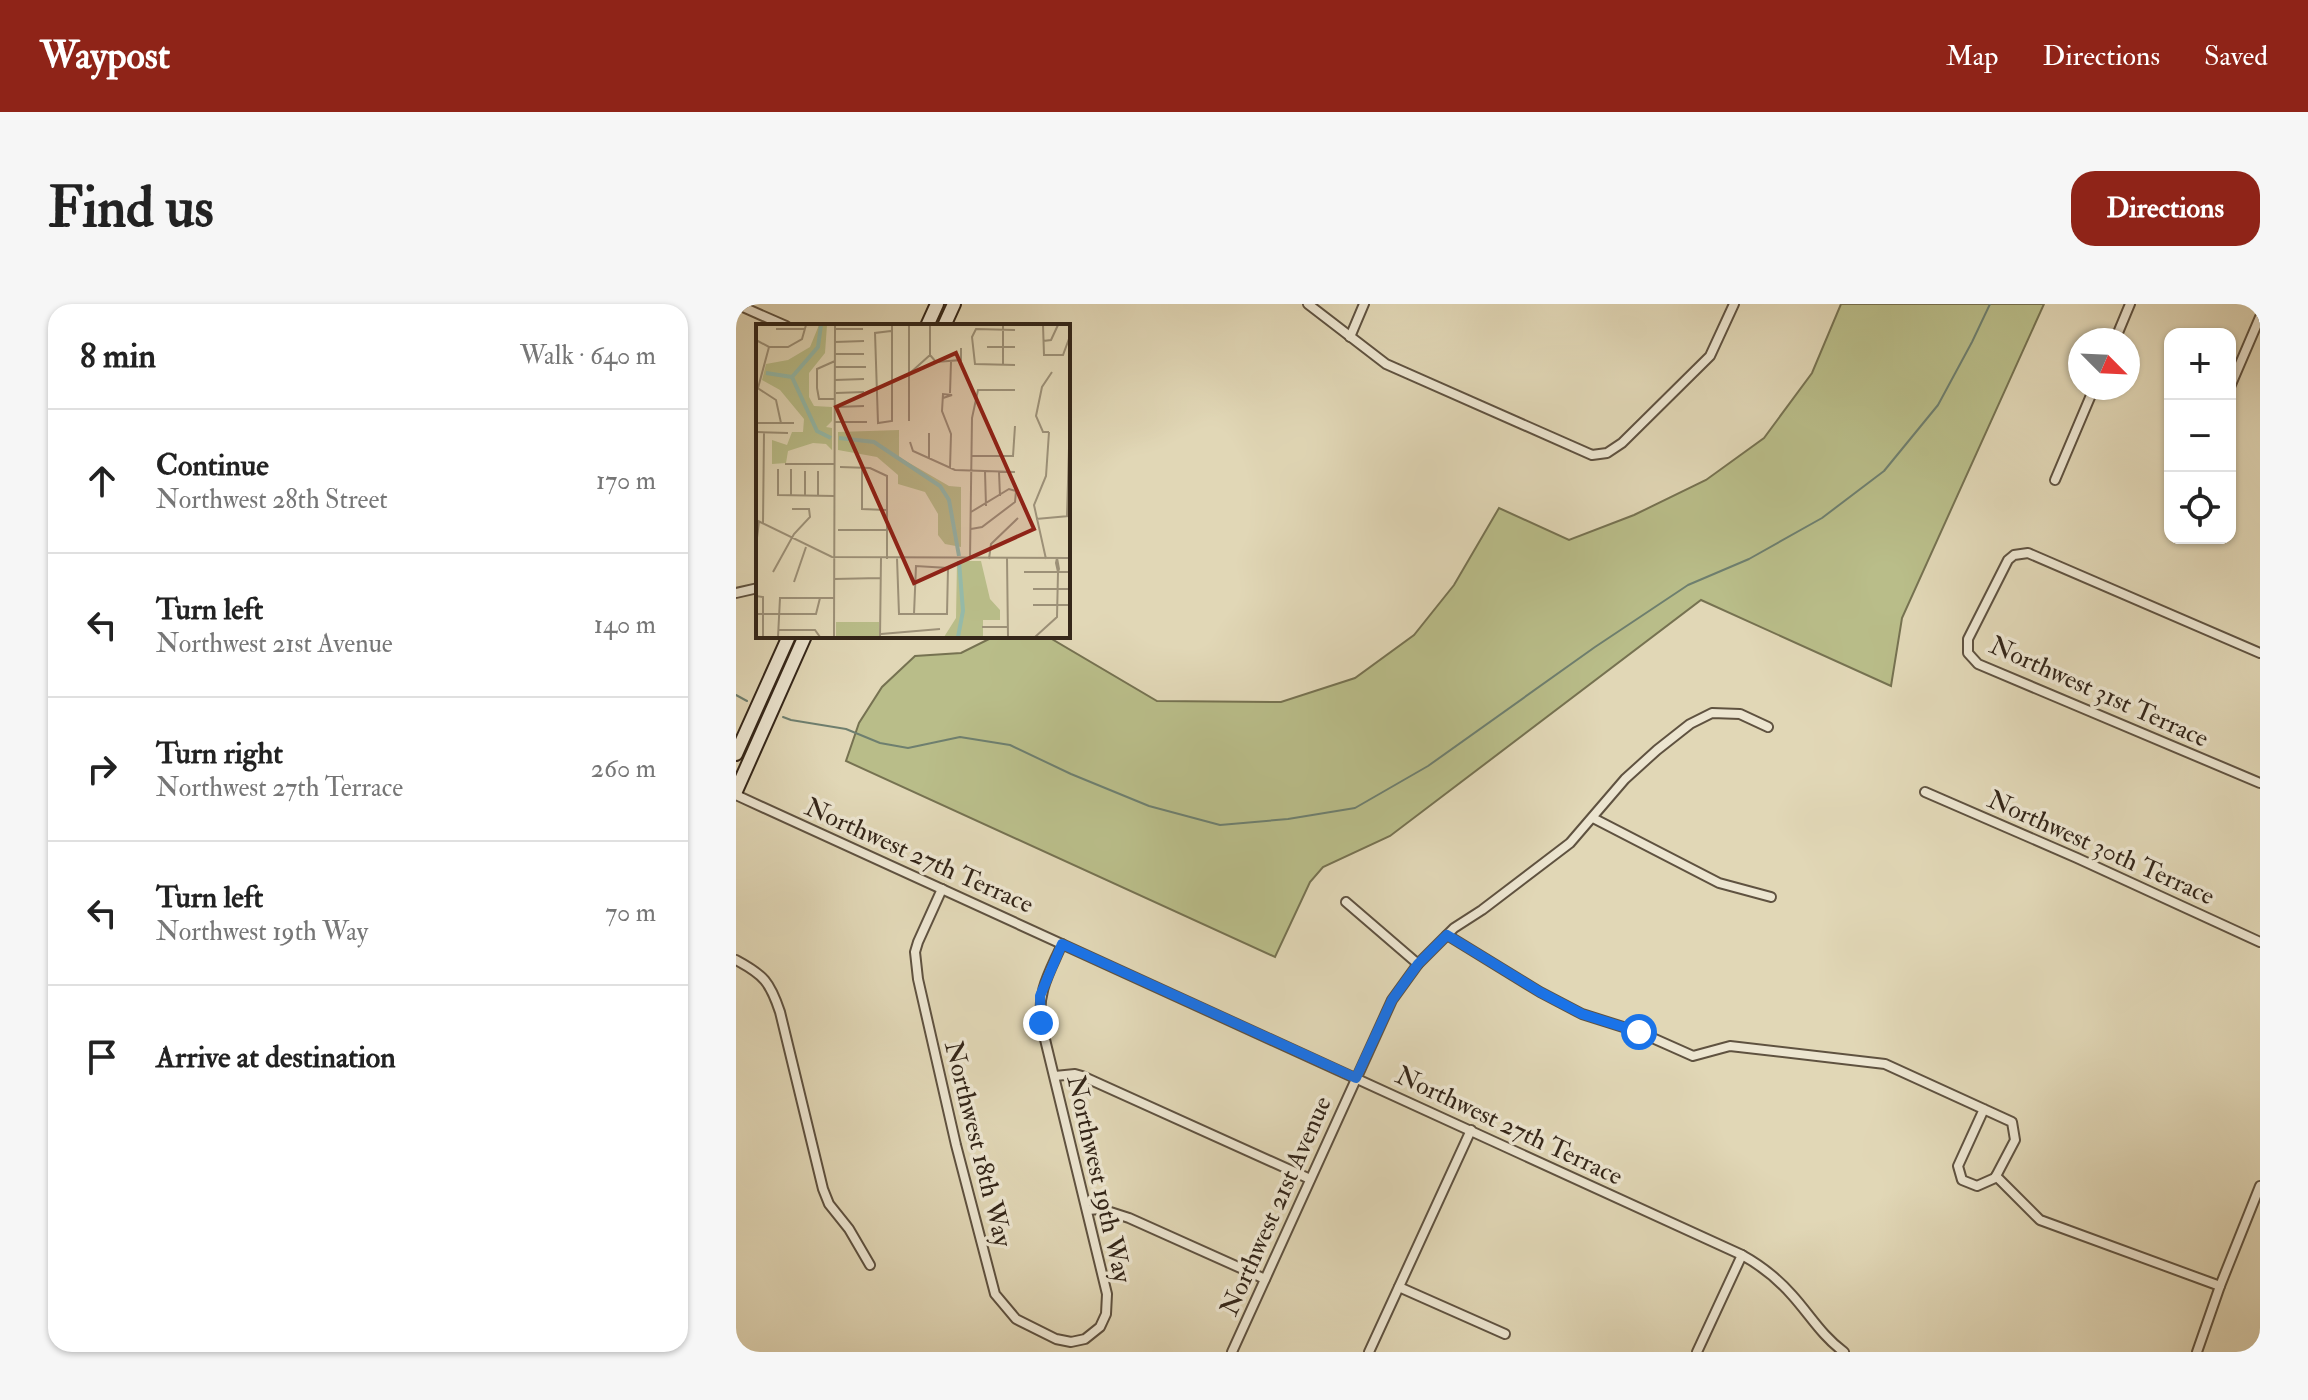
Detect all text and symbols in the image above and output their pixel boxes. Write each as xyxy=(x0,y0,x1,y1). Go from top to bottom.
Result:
text: Waypost xyxy=(40,32,170,80)
text: Map xyxy=(1946,39,1999,74)
text: Directions xyxy=(2043,39,2160,74)
text: Saved xyxy=(2204,39,2268,74)
button: Directions xyxy=(2071,171,2260,246)
text: Find us xyxy=(48,173,214,244)
inset map xyxy=(756,324,1070,638)
north arrow xyxy=(2068,328,2140,400)
map controls xyxy=(2164,328,2236,544)
button: + xyxy=(2164,328,2236,400)
text: 8 min xyxy=(80,335,156,378)
text: Walk · 640 m xyxy=(520,340,656,372)
button: − xyxy=(2164,400,2236,472)
text: Continue xyxy=(156,447,269,484)
icon: ahead xyxy=(80,459,124,503)
text: 170 m xyxy=(596,465,656,497)
button: locate xyxy=(2164,472,2236,544)
text: Northwest 28th Street xyxy=(156,484,388,516)
text: Turn left xyxy=(156,591,263,628)
icon: left xyxy=(80,603,124,647)
text: 140 m xyxy=(594,609,656,641)
text: Northwest 21st Avenue xyxy=(156,628,393,660)
street label: Northwest 31st Terrace xyxy=(1984,629,2214,755)
text: Turn right xyxy=(156,735,283,772)
icon: right xyxy=(80,747,124,791)
text: 260 m xyxy=(591,753,656,785)
text: Northwest 27th Terrace xyxy=(156,772,403,804)
street label: Northwest 30th Terrace xyxy=(1982,783,2220,913)
street label: Northwest 27th Terrace xyxy=(800,791,1038,921)
text: Turn left xyxy=(156,879,263,916)
icon: left xyxy=(80,891,124,935)
text: 70 m xyxy=(605,897,656,929)
text: Northwest 19th Way xyxy=(156,916,368,948)
route end xyxy=(1023,1005,1059,1041)
route start xyxy=(1621,1014,1657,1050)
icon: arrive xyxy=(80,1035,124,1079)
street label: Northwest 18th Way xyxy=(937,1038,1019,1251)
text: Arrive at destination xyxy=(156,1039,396,1076)
street label: Northwest 27th Terrace xyxy=(1390,1059,1628,1193)
street label: Northwest 19th Way xyxy=(1060,1072,1139,1287)
street label: Northwest 21st Avenue xyxy=(1213,1091,1339,1321)

